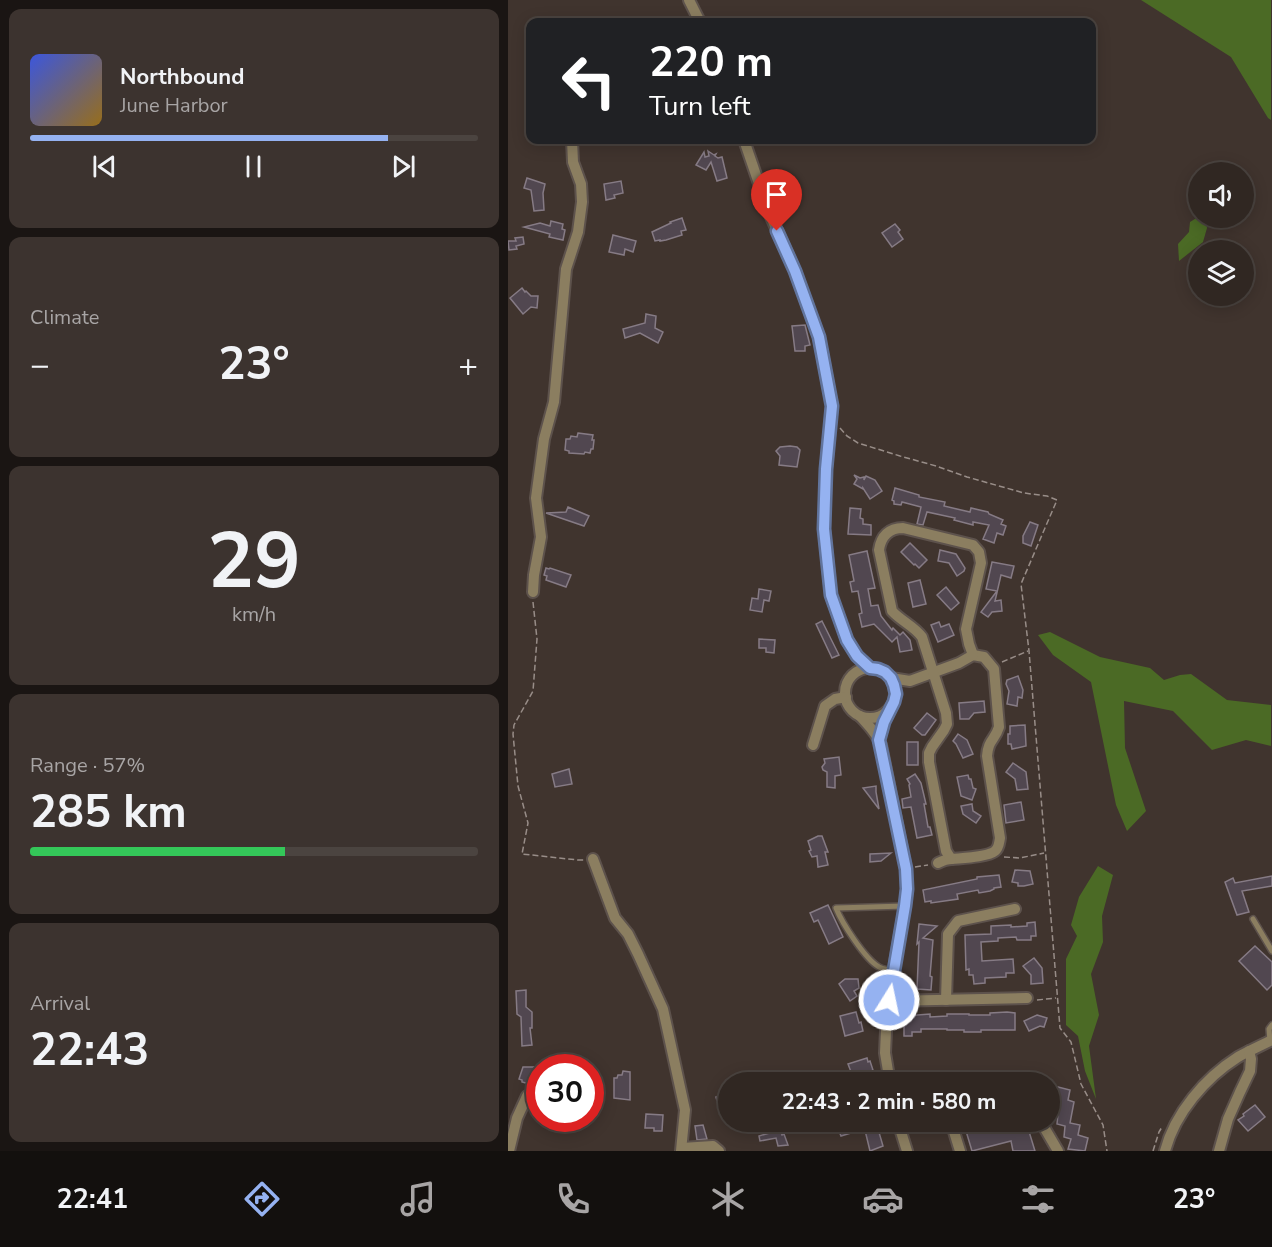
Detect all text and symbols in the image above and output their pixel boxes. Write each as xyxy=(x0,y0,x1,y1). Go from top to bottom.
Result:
text: 220 m xyxy=(649,34,773,91)
icon: left xyxy=(550,42,628,120)
text: Northbound xyxy=(120,62,244,92)
text: Turn left xyxy=(649,88,750,125)
text: June Harbor xyxy=(120,92,228,119)
icon: previous xyxy=(88,150,121,183)
icon: pause xyxy=(237,150,270,183)
icon: next xyxy=(387,150,420,183)
map controls xyxy=(1188,162,1254,306)
button: sound xyxy=(1188,162,1254,228)
pin xyxy=(751,169,802,231)
icon: arrive xyxy=(760,178,793,211)
button: layers xyxy=(1188,240,1254,306)
text: Climate xyxy=(30,304,99,331)
text: 23° xyxy=(218,334,290,395)
text: − xyxy=(30,343,50,388)
text: + xyxy=(458,343,478,388)
text: 29 xyxy=(207,508,301,615)
text: km/h xyxy=(232,601,276,628)
text: Range · 57% xyxy=(30,752,145,779)
text: 285 km xyxy=(30,782,187,843)
position arrow xyxy=(857,968,921,1032)
text: Arrival xyxy=(30,990,90,1017)
text: 22:43 xyxy=(30,1020,149,1081)
speed limit sign: 30 xyxy=(526,1054,604,1132)
text: 22:43 · 2 min · 580 m xyxy=(782,1087,996,1117)
icon: directions xyxy=(241,1178,283,1220)
icon: music xyxy=(397,1178,439,1220)
icon: phone xyxy=(552,1178,594,1220)
icon: climate xyxy=(707,1178,749,1220)
icon: car xyxy=(862,1178,904,1220)
icon: filters xyxy=(1017,1178,1059,1220)
text: 22:41 xyxy=(57,1181,128,1218)
text: 23° xyxy=(1173,1181,1215,1218)

